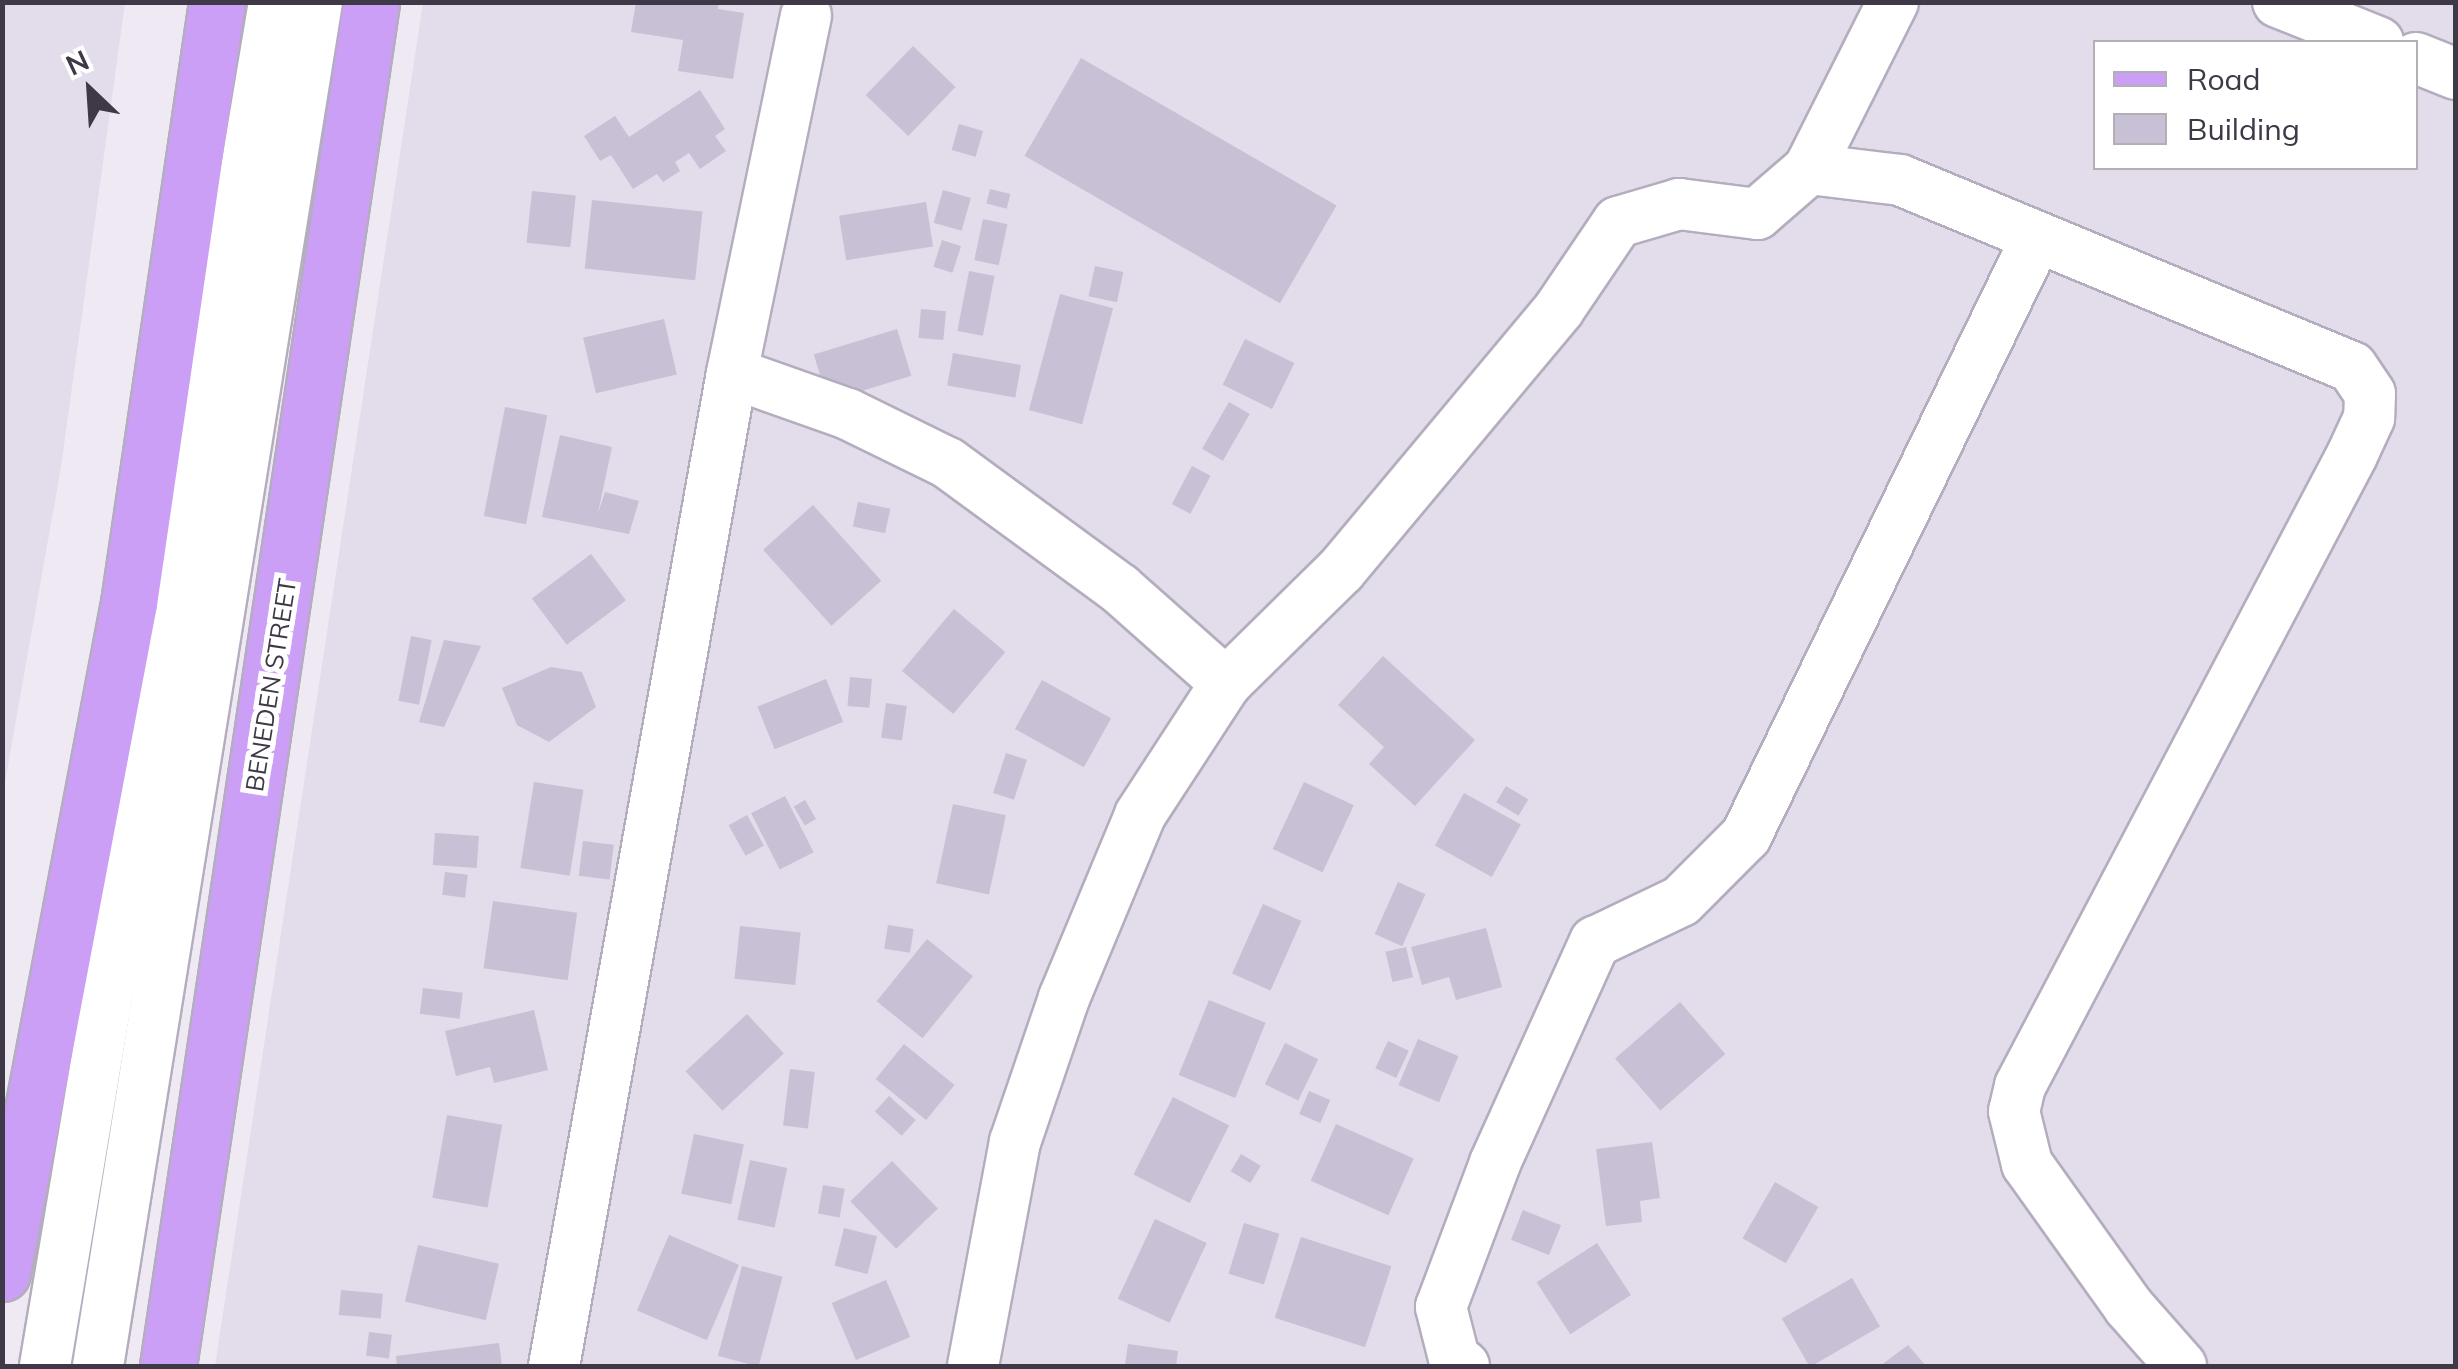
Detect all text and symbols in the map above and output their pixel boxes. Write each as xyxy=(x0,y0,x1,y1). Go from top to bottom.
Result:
north arrow xyxy=(40,40,140,140)
legend xyxy=(2093,40,2418,170)
text: N xyxy=(60,42,94,83)
text: Road xyxy=(2187,60,2261,98)
text: Building xyxy=(2187,110,2300,148)
street label: BENEDEN STREET xyxy=(239,576,303,794)

